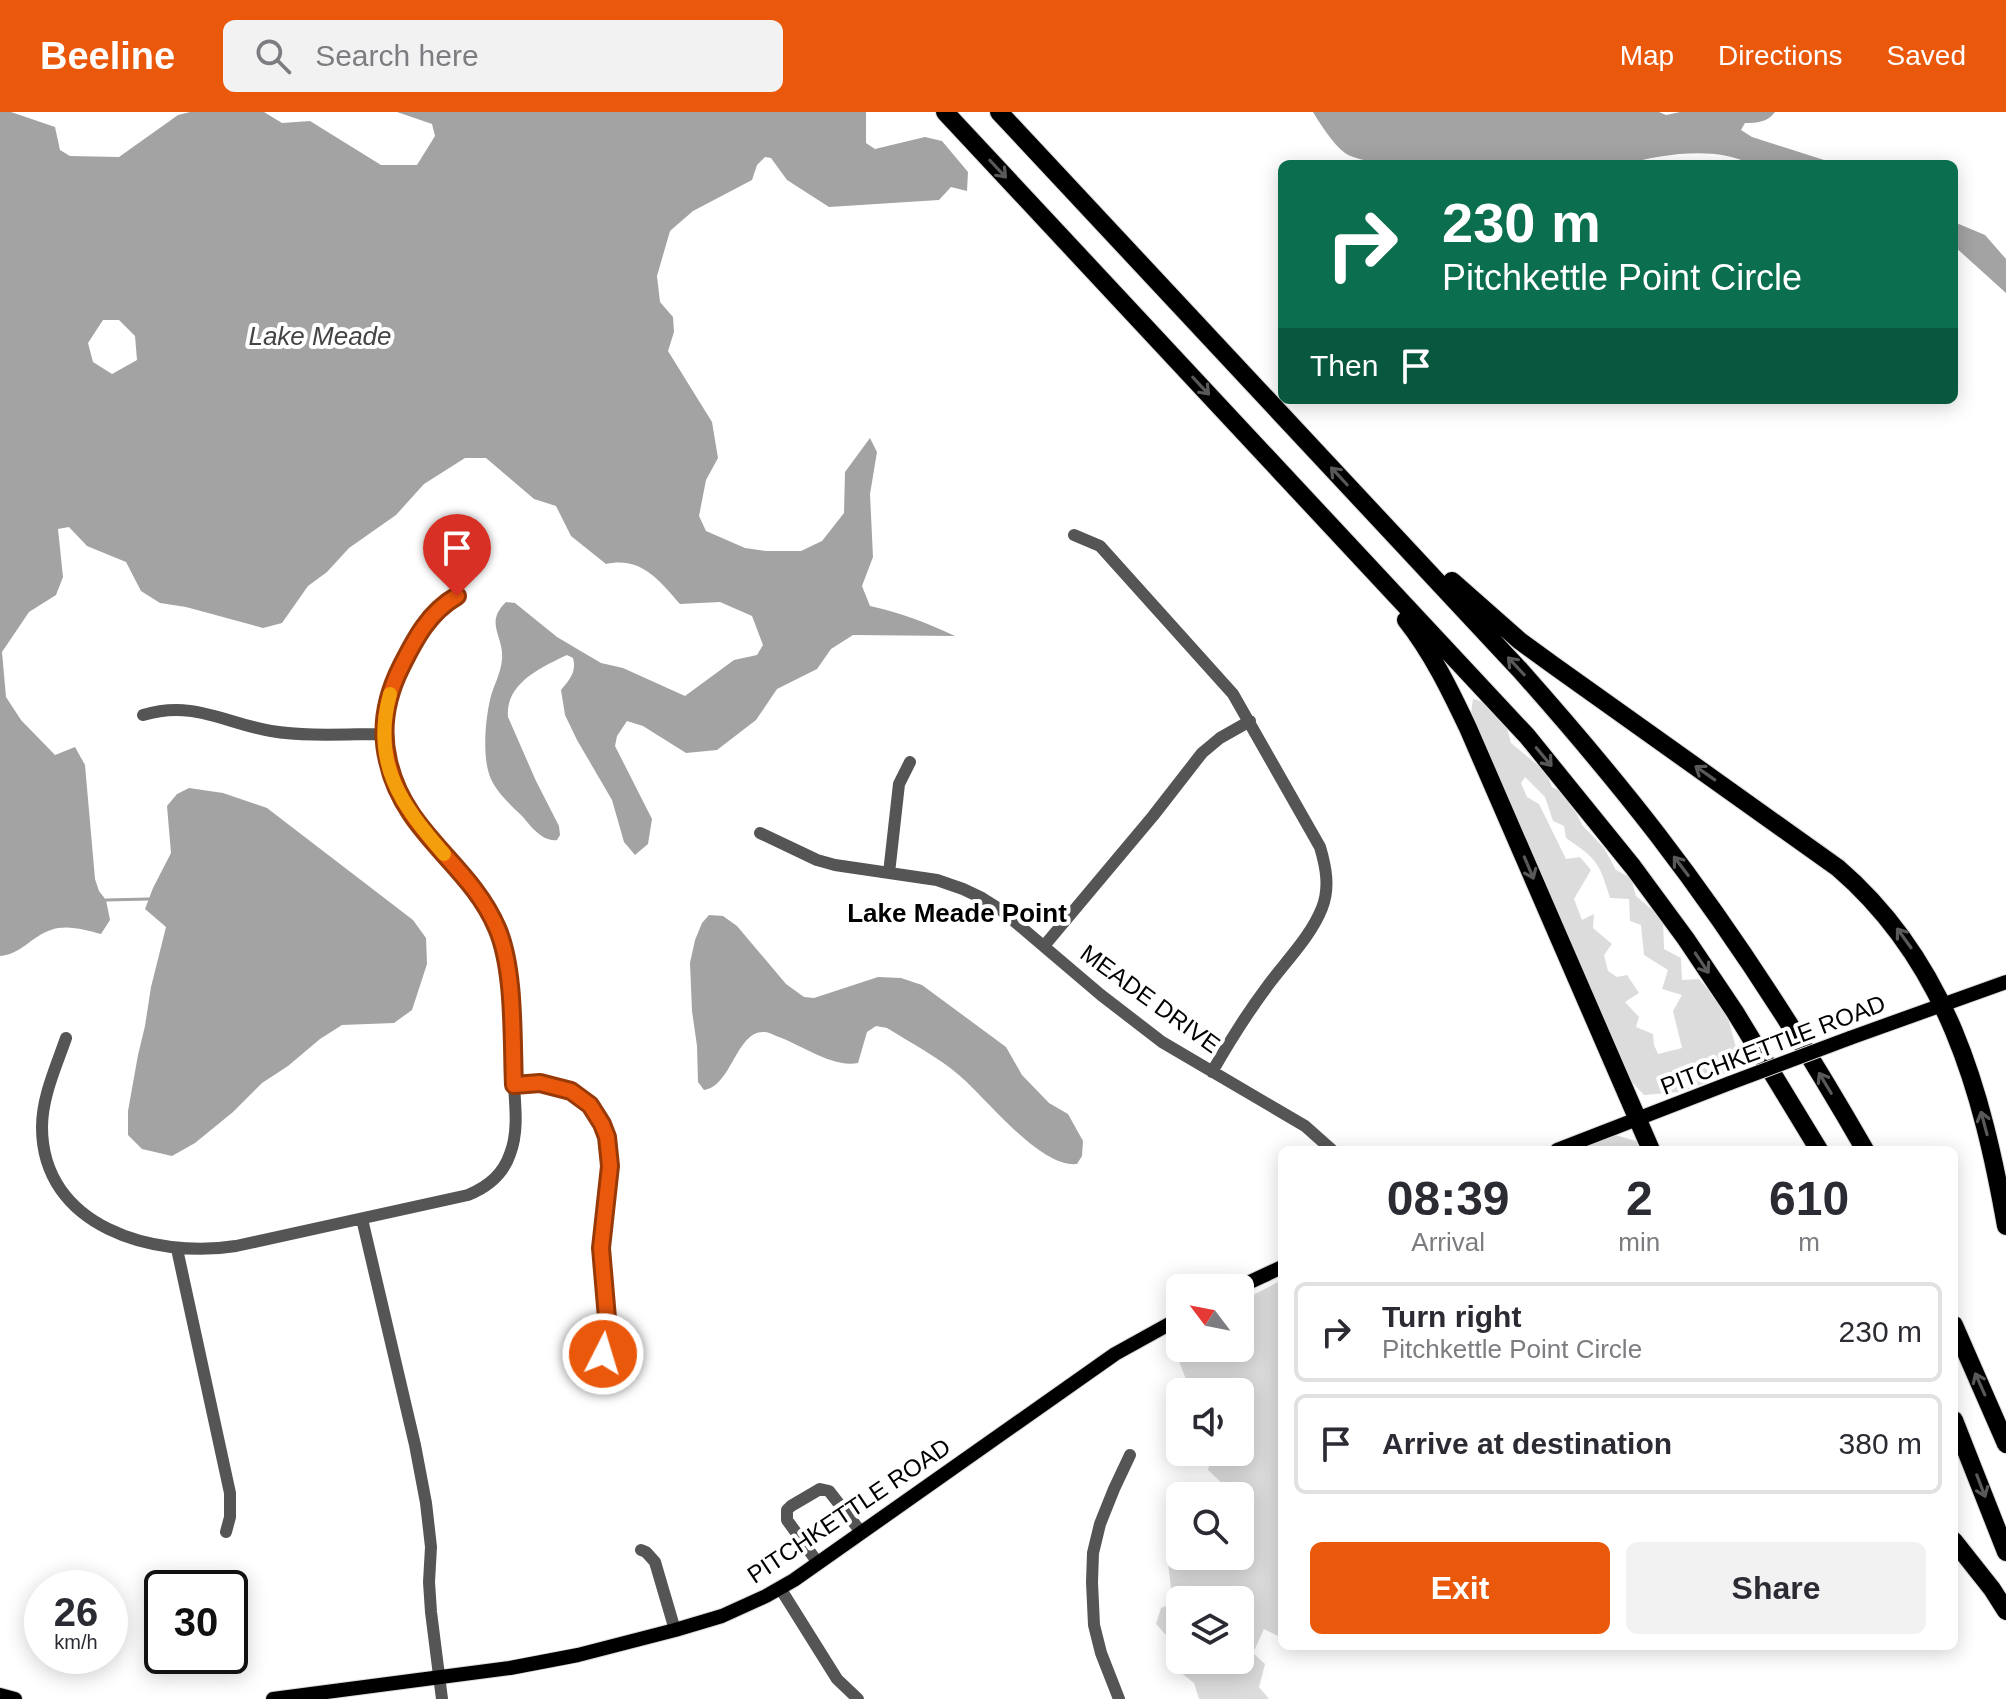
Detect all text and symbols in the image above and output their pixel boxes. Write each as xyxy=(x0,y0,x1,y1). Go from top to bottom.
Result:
search box xyxy=(223,20,783,92)
icon: search xyxy=(251,34,295,78)
text: Beeline xyxy=(40,35,175,77)
text: Search here xyxy=(315,39,479,72)
text: Map xyxy=(1620,40,1674,71)
text: Directions xyxy=(1718,40,1843,71)
text: Saved xyxy=(1887,40,1966,71)
one-way arrow xyxy=(989,159,1008,179)
text: 230 m xyxy=(1442,191,1601,254)
icon: right xyxy=(1310,192,1414,296)
text: Pitchkettle Point Circle xyxy=(1442,257,1802,298)
water label: Lake Meade xyxy=(248,321,392,351)
icon: arrive xyxy=(1394,344,1438,388)
text: Then xyxy=(1310,349,1378,382)
one-way arrow xyxy=(1192,376,1211,396)
one-way arrow xyxy=(1330,466,1348,486)
pin xyxy=(423,514,491,596)
icon: arrive xyxy=(435,526,479,570)
one-way arrow xyxy=(1507,656,1526,676)
one-way arrow xyxy=(1535,746,1553,767)
one-way arrow xyxy=(1695,765,1717,781)
one-way arrow xyxy=(1522,855,1537,880)
one-way arrow xyxy=(1673,856,1690,878)
district label: Lake Meade Point xyxy=(847,898,1067,928)
one-way arrow xyxy=(1896,928,1913,949)
street label: MEADE DRIVE xyxy=(1075,939,1225,1058)
one-way arrow xyxy=(1694,951,1710,974)
street label: PITCHKETTLE ROAD xyxy=(1657,989,1889,1100)
one-way arrow xyxy=(1817,1072,1833,1095)
one-way arrow xyxy=(1975,1110,1990,1136)
text: 08:39 xyxy=(1387,1172,1510,1225)
text: 2 xyxy=(1626,1172,1653,1225)
text: 610 xyxy=(1769,1172,1849,1225)
text: Arrival xyxy=(1411,1227,1485,1257)
text: min xyxy=(1618,1227,1660,1257)
text: m xyxy=(1798,1227,1820,1257)
north arrow xyxy=(1166,1274,1254,1362)
map controls xyxy=(1166,1274,1254,1674)
text: Turn right xyxy=(1382,1300,1521,1333)
icon: right xyxy=(1314,1310,1358,1354)
position arrow xyxy=(561,1312,645,1396)
text: 230 m xyxy=(1839,1315,1922,1348)
text: Pitchkettle Point Circle xyxy=(1382,1334,1642,1364)
one-way arrow xyxy=(1972,1373,1987,1397)
button: sound xyxy=(1166,1378,1254,1466)
icon: arrive xyxy=(1314,1422,1358,1466)
text: Arrive at destination xyxy=(1382,1427,1672,1460)
text: 380 m xyxy=(1839,1427,1922,1460)
street label: PITCHKETTLE ROAD xyxy=(742,1433,955,1589)
one-way arrow xyxy=(1975,1473,1989,1498)
button: search xyxy=(1166,1482,1254,1570)
button: Exit xyxy=(1310,1542,1610,1634)
button: Share xyxy=(1626,1542,1926,1634)
speed limit sign: 30 xyxy=(144,1570,248,1674)
button: layers xyxy=(1166,1586,1254,1674)
text: 26 xyxy=(54,1590,98,1634)
text: km/h xyxy=(54,1631,98,1653)

